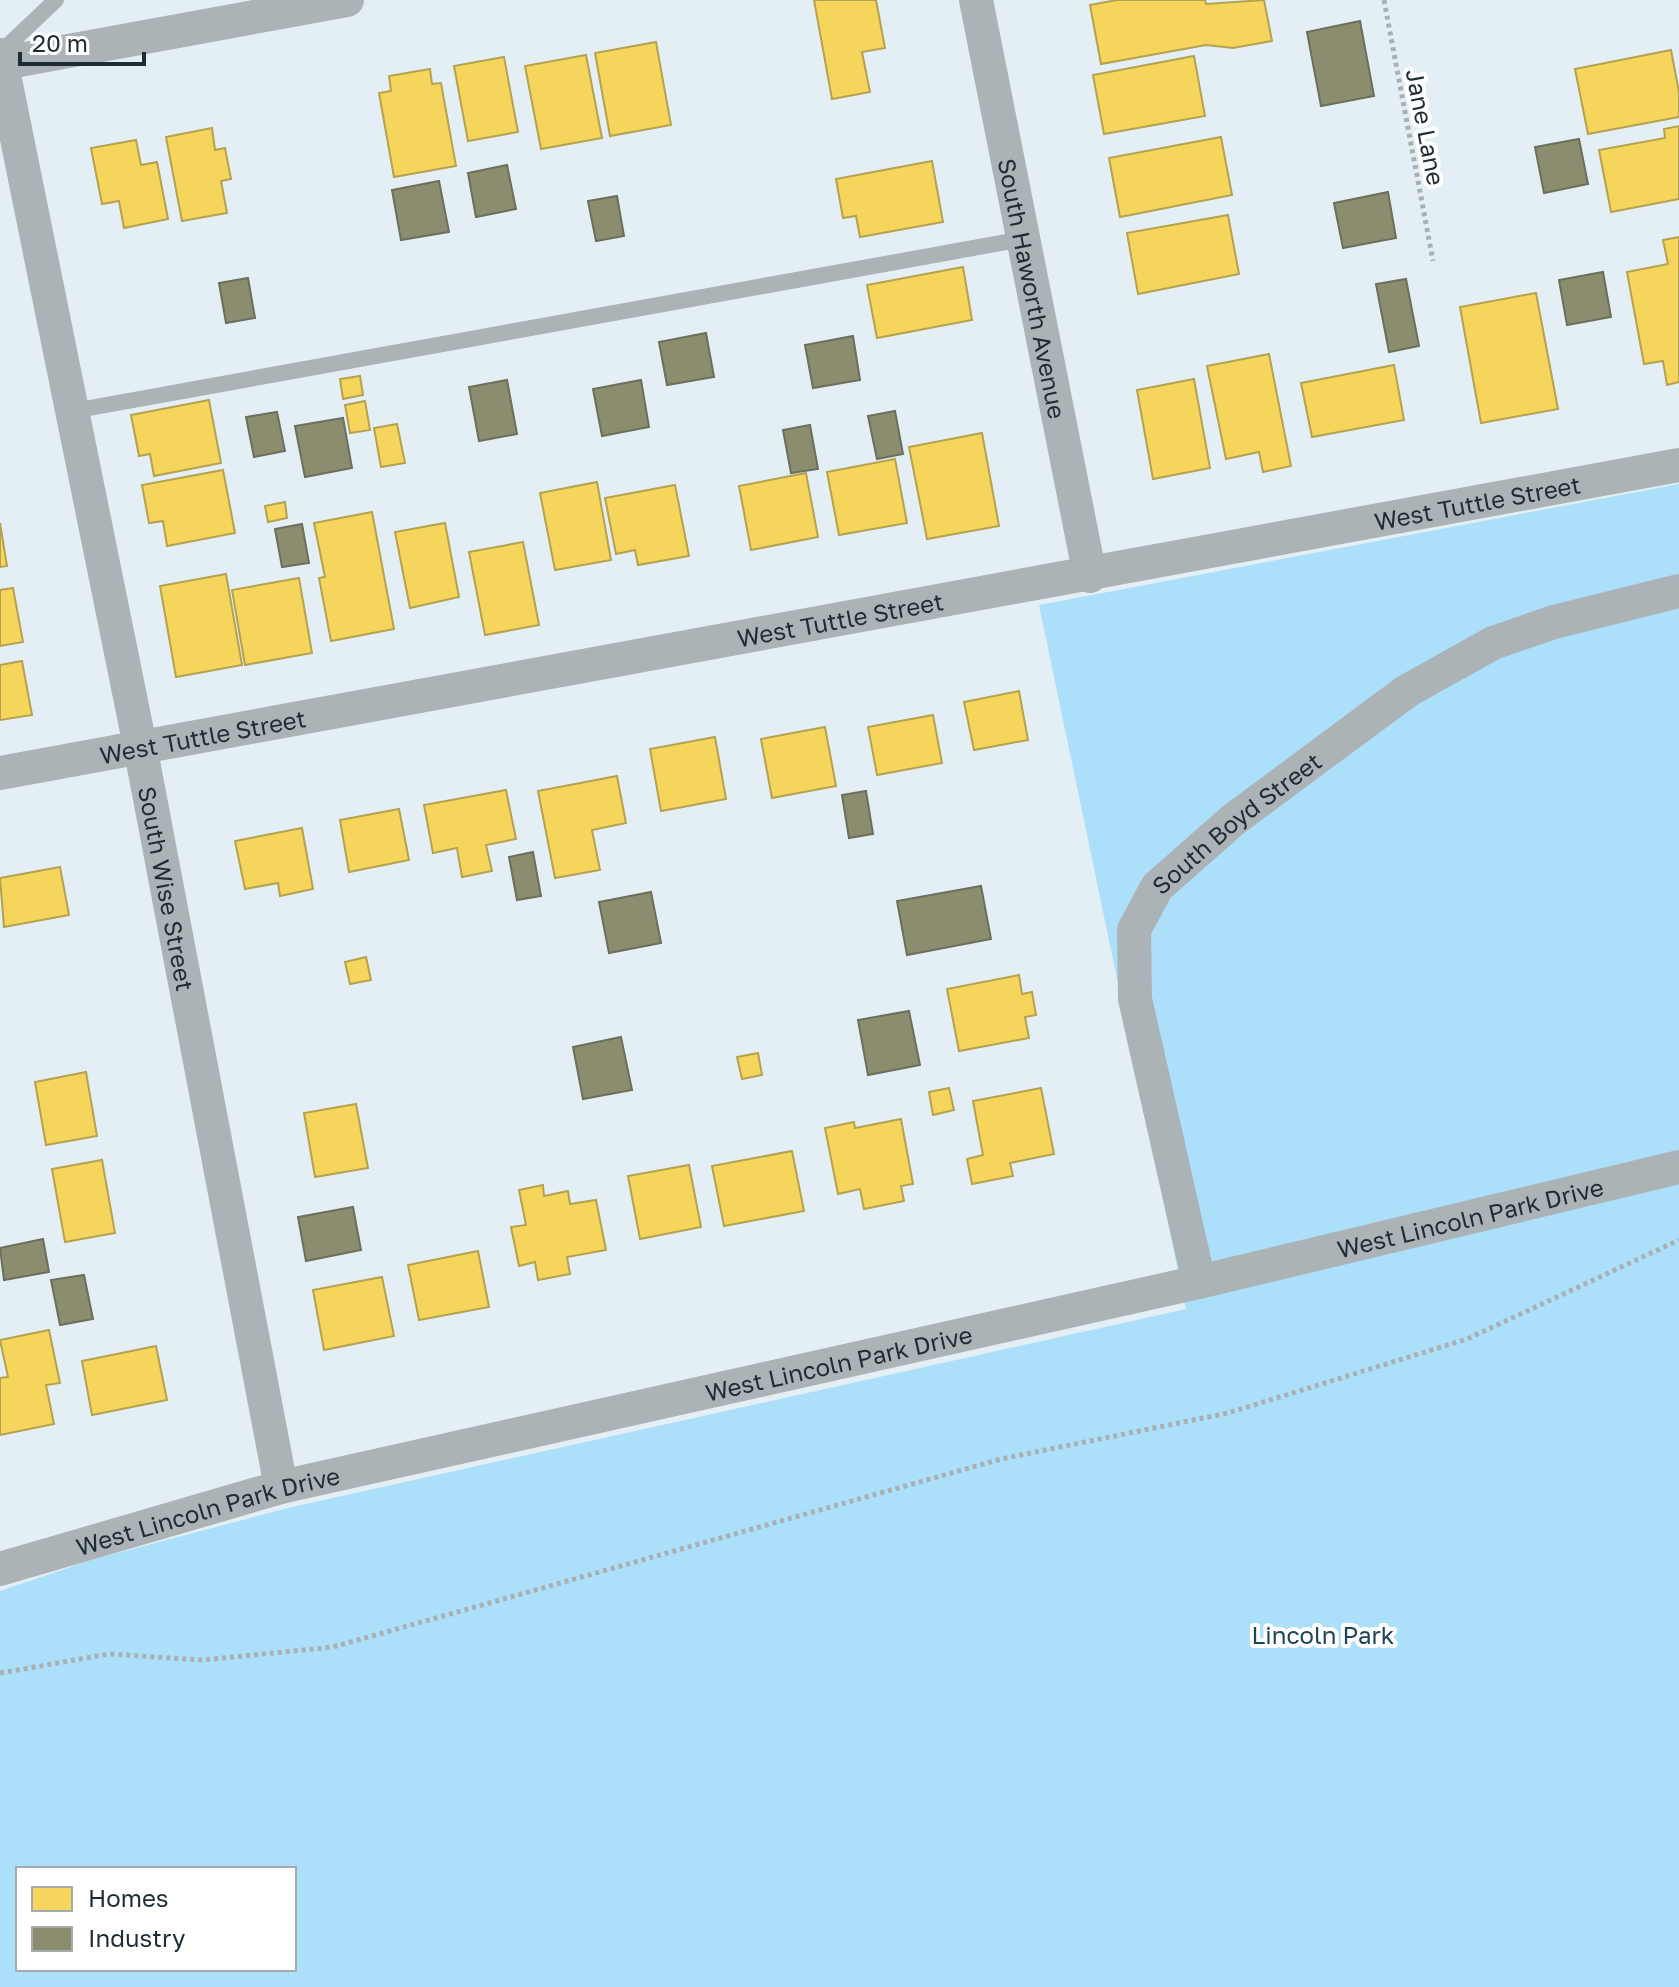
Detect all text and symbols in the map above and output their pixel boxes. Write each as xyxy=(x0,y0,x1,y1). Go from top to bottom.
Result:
scale bar xyxy=(20,16,144,66)
text: 20 m xyxy=(32,28,88,57)
street label: Jane Lane xyxy=(1401,66,1451,188)
street label: South Haworth Avenue xyxy=(993,156,1073,421)
street label: West Tuttle Street xyxy=(1372,469,1583,535)
street label: West Tuttle Street xyxy=(735,586,945,652)
street label: West Tuttle Street xyxy=(97,703,308,769)
street label: South Boyd Street xyxy=(1145,746,1326,900)
street label: South Wise Street xyxy=(133,784,201,993)
street label: West Lincoln Park Drive xyxy=(1334,1171,1606,1263)
street label: West Lincoln Park Drive xyxy=(702,1319,975,1406)
street label: West Lincoln Park Drive xyxy=(72,1460,342,1561)
park label: Lincoln Park xyxy=(1252,1620,1394,1649)
legend xyxy=(16,1867,296,1971)
text: Homes xyxy=(88,1883,169,1912)
text: Industry xyxy=(88,1923,185,1952)

